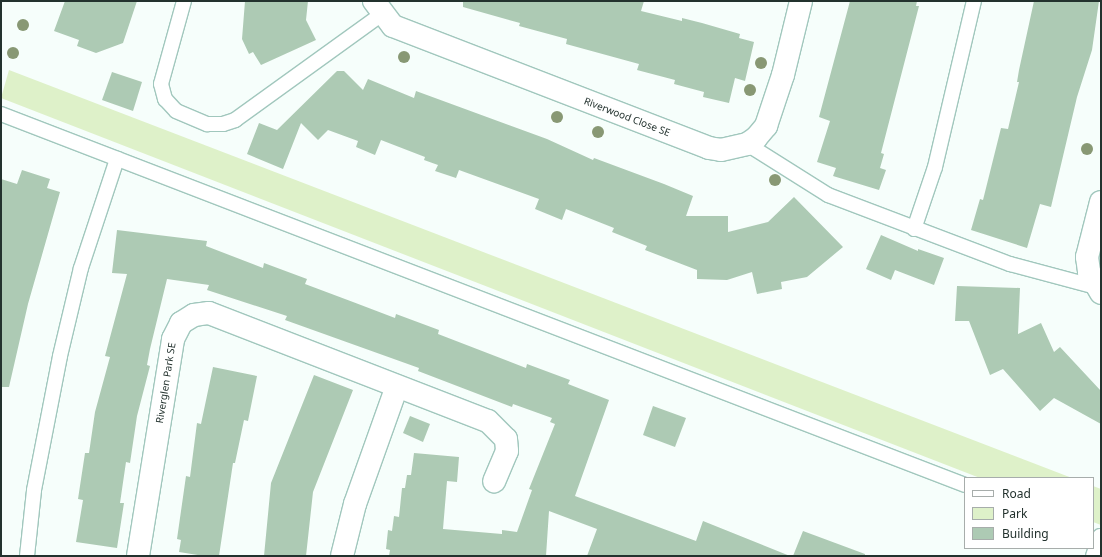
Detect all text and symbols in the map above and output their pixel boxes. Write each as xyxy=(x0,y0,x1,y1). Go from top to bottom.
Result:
street label: Riverwood Close SE xyxy=(582,95,672,139)
street label: Riverglen Park SE xyxy=(154,342,178,424)
legend xyxy=(964,477,1094,549)
text: Road xyxy=(1002,485,1031,502)
text: Park xyxy=(1002,505,1027,522)
text: Building xyxy=(1002,525,1049,542)

